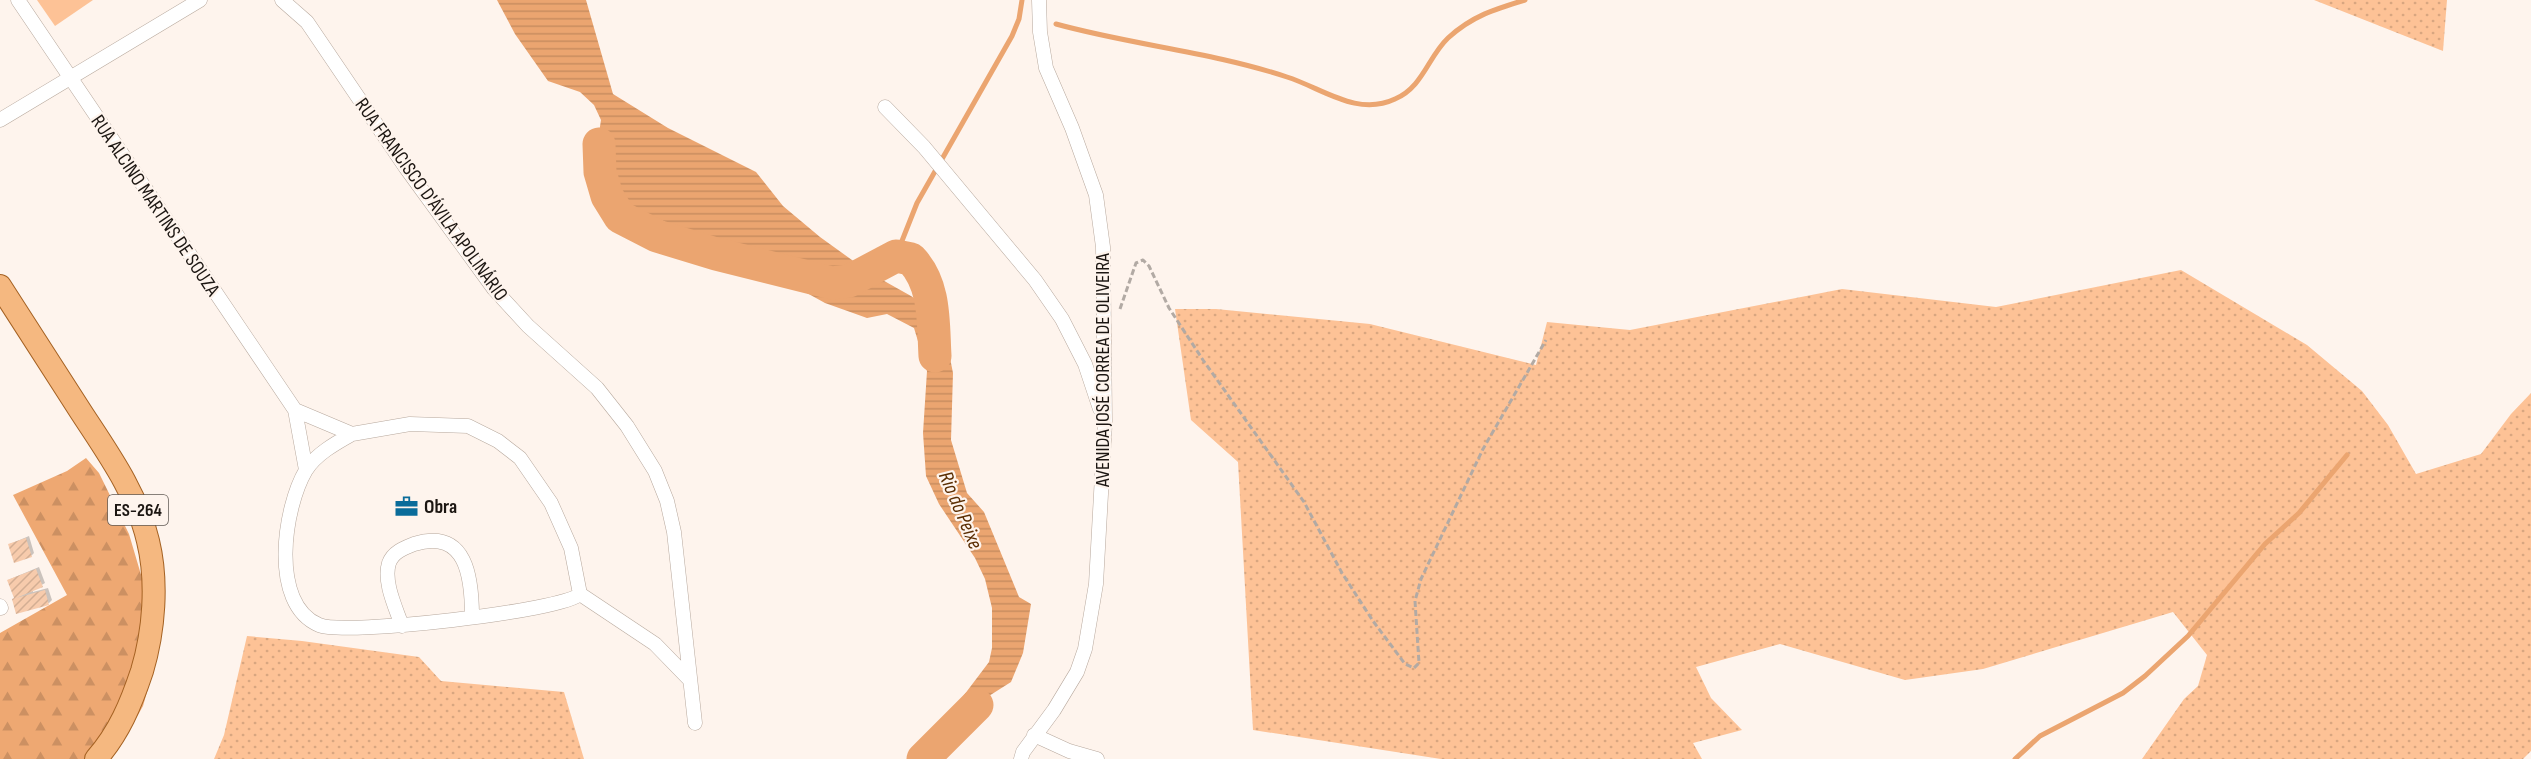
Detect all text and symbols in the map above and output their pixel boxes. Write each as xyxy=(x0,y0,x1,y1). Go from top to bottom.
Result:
street label: RUA FRANCISCO D'ÁVILA APOLINÁRIO xyxy=(350,94,513,306)
street label: RUA ALCINO MARTINS DE SOUZA xyxy=(86,111,225,301)
street label: AVENIDA JOSÉ CORREA DE OLIVEIRA xyxy=(1091,253,1115,488)
water label: Rio do Peixe xyxy=(933,468,988,553)
office icon: Obra xyxy=(393,493,419,519)
road number: ES-264 xyxy=(108,495,168,525)
place label: Obra xyxy=(424,495,457,519)

